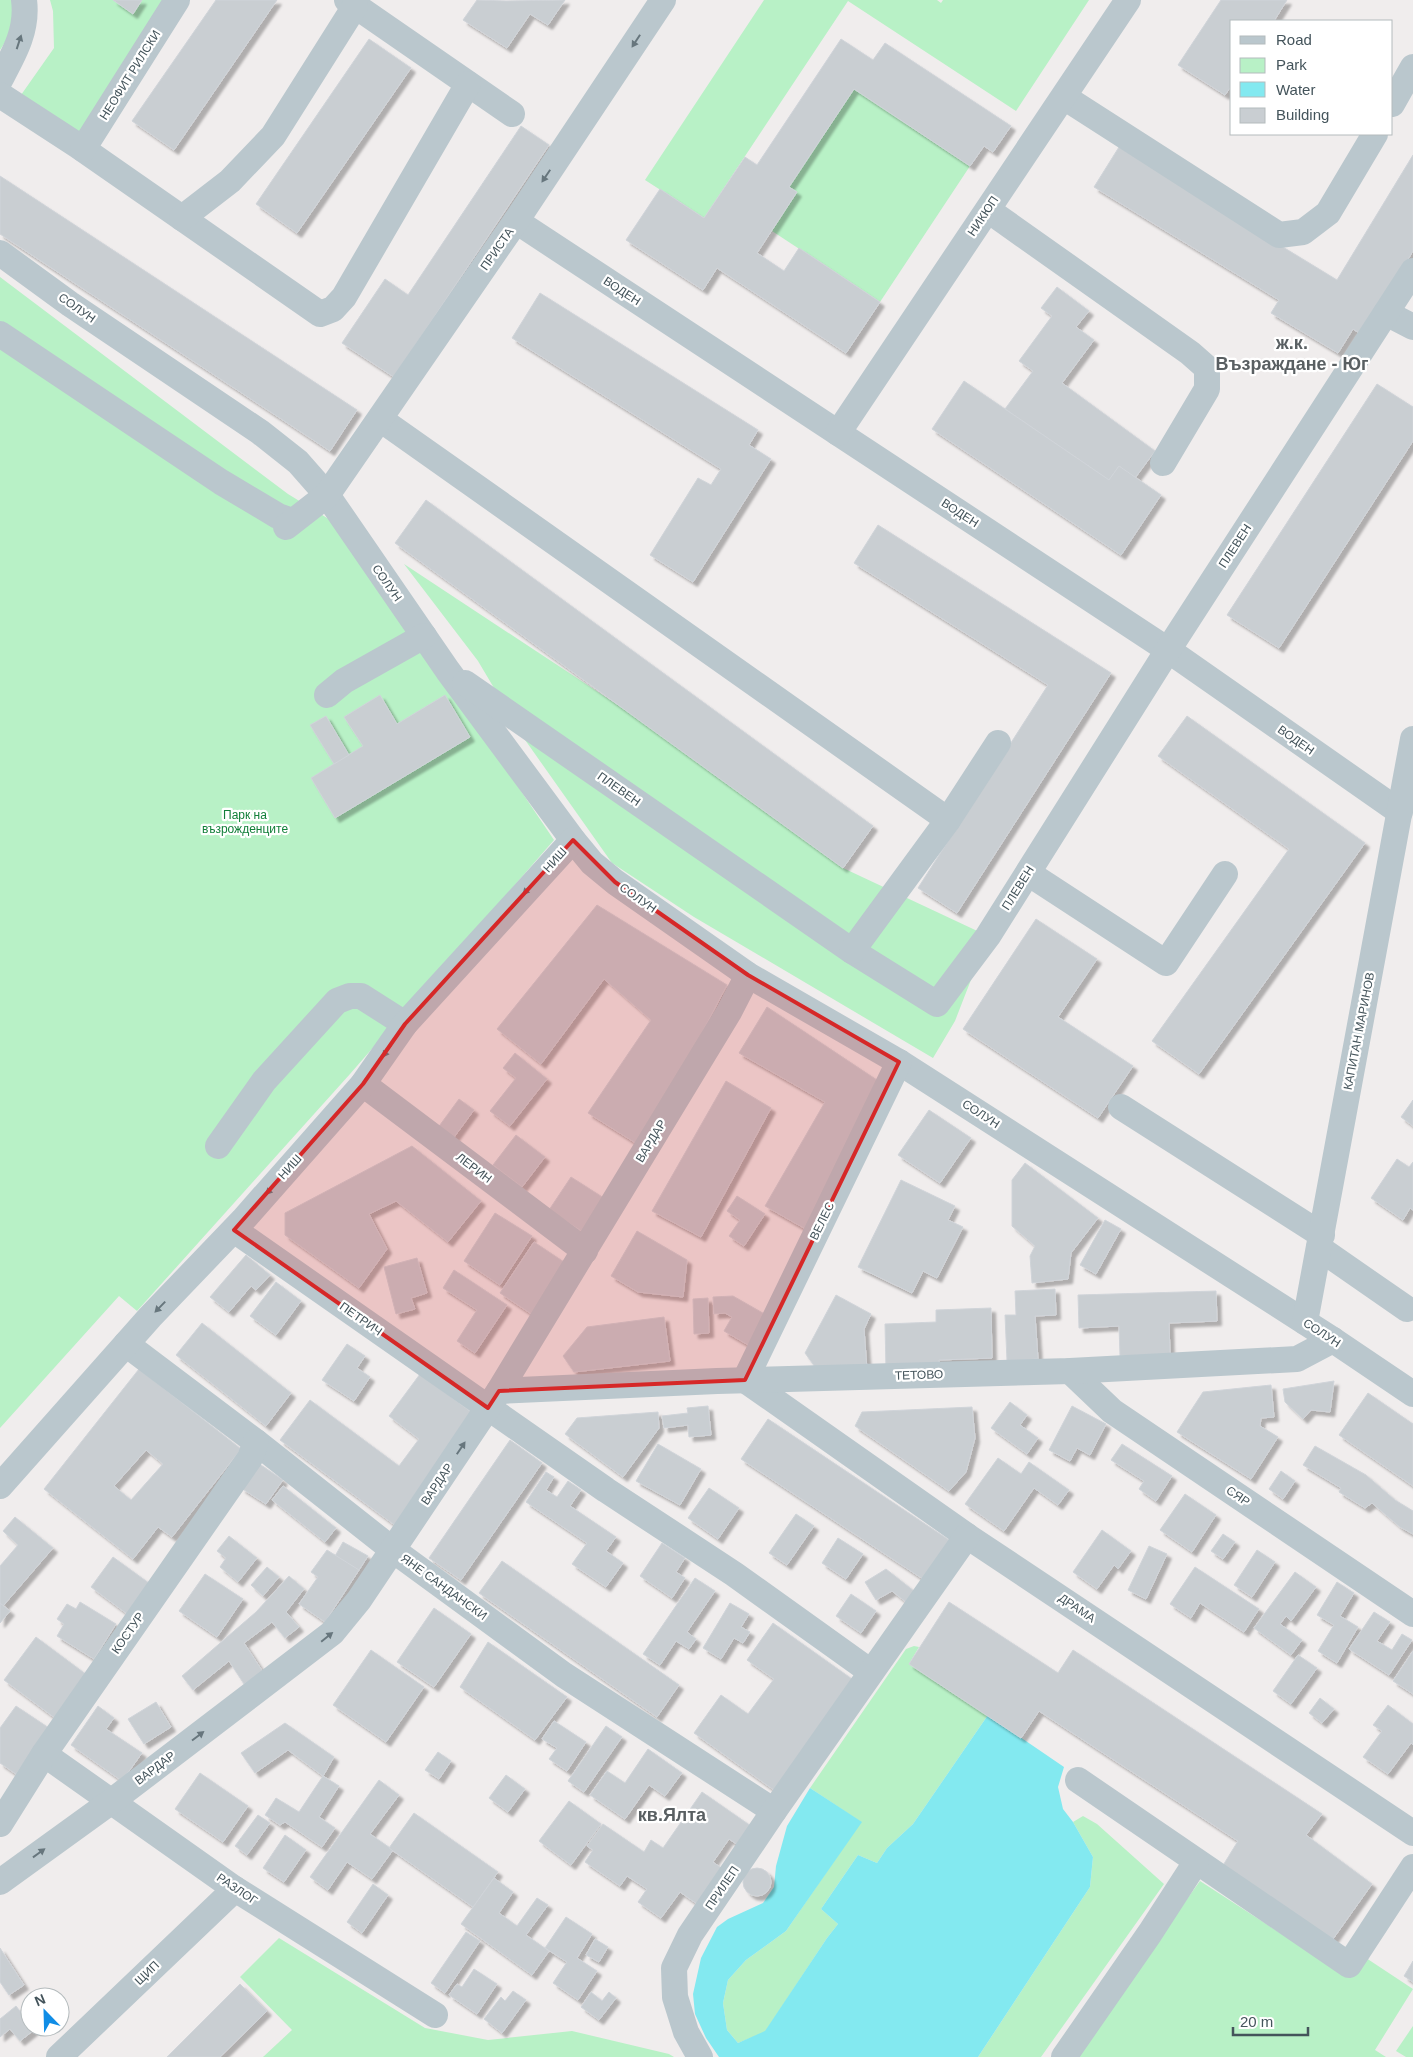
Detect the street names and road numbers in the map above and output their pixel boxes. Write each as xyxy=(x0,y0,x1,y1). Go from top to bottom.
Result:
street label: НЕОФИТ РИЛСКИ xyxy=(97,28,163,122)
street label: НИКЮП xyxy=(965,193,1001,239)
street label: ПРИСТА xyxy=(477,225,517,273)
street label: ВОДЕН xyxy=(601,274,643,308)
street label: СОЛУН xyxy=(56,290,98,326)
street label: ВОДЕН xyxy=(939,496,981,530)
street label: ПЛЕВЕН xyxy=(1216,522,1254,570)
street label: СОЛУН xyxy=(369,562,405,604)
street label: ВОДЕН xyxy=(1275,722,1317,758)
street label: ПЛЕВЕН xyxy=(595,769,643,809)
street label: НИШ xyxy=(540,845,570,875)
street label: ПЛЕВЕН xyxy=(999,863,1037,913)
street label: СОЛУН xyxy=(617,880,659,916)
street label: КАПИТАН МАРИНОВ xyxy=(1341,971,1377,1091)
street label: СОЛУН xyxy=(960,1097,1002,1131)
street label: ВАРДАР xyxy=(633,1117,669,1165)
street label: ЛЕРИН xyxy=(453,1150,495,1186)
street label: НИШ xyxy=(275,1152,305,1182)
street label: ВЕЛЕС xyxy=(807,1199,837,1242)
street label: ПЕТРИЧ xyxy=(337,1299,385,1339)
street label: СОЛУН xyxy=(1301,1316,1343,1350)
street label: ТЕТОВО xyxy=(895,1367,943,1383)
street label: ВАРДАР xyxy=(418,1461,456,1507)
street label: СЯР xyxy=(1224,1483,1252,1509)
street label: ЯНЕ САНДАНСКИ xyxy=(398,1551,490,1623)
street label: ДРАМА xyxy=(1056,1591,1098,1625)
street label: КОСТУР xyxy=(109,1610,147,1656)
street label: ВАРДАР xyxy=(132,1748,178,1788)
street label: ПРИЛЕП xyxy=(702,1863,742,1913)
street label: РАЗЛОГ xyxy=(214,1870,260,1908)
street label: ЩИП xyxy=(132,1958,162,1988)

